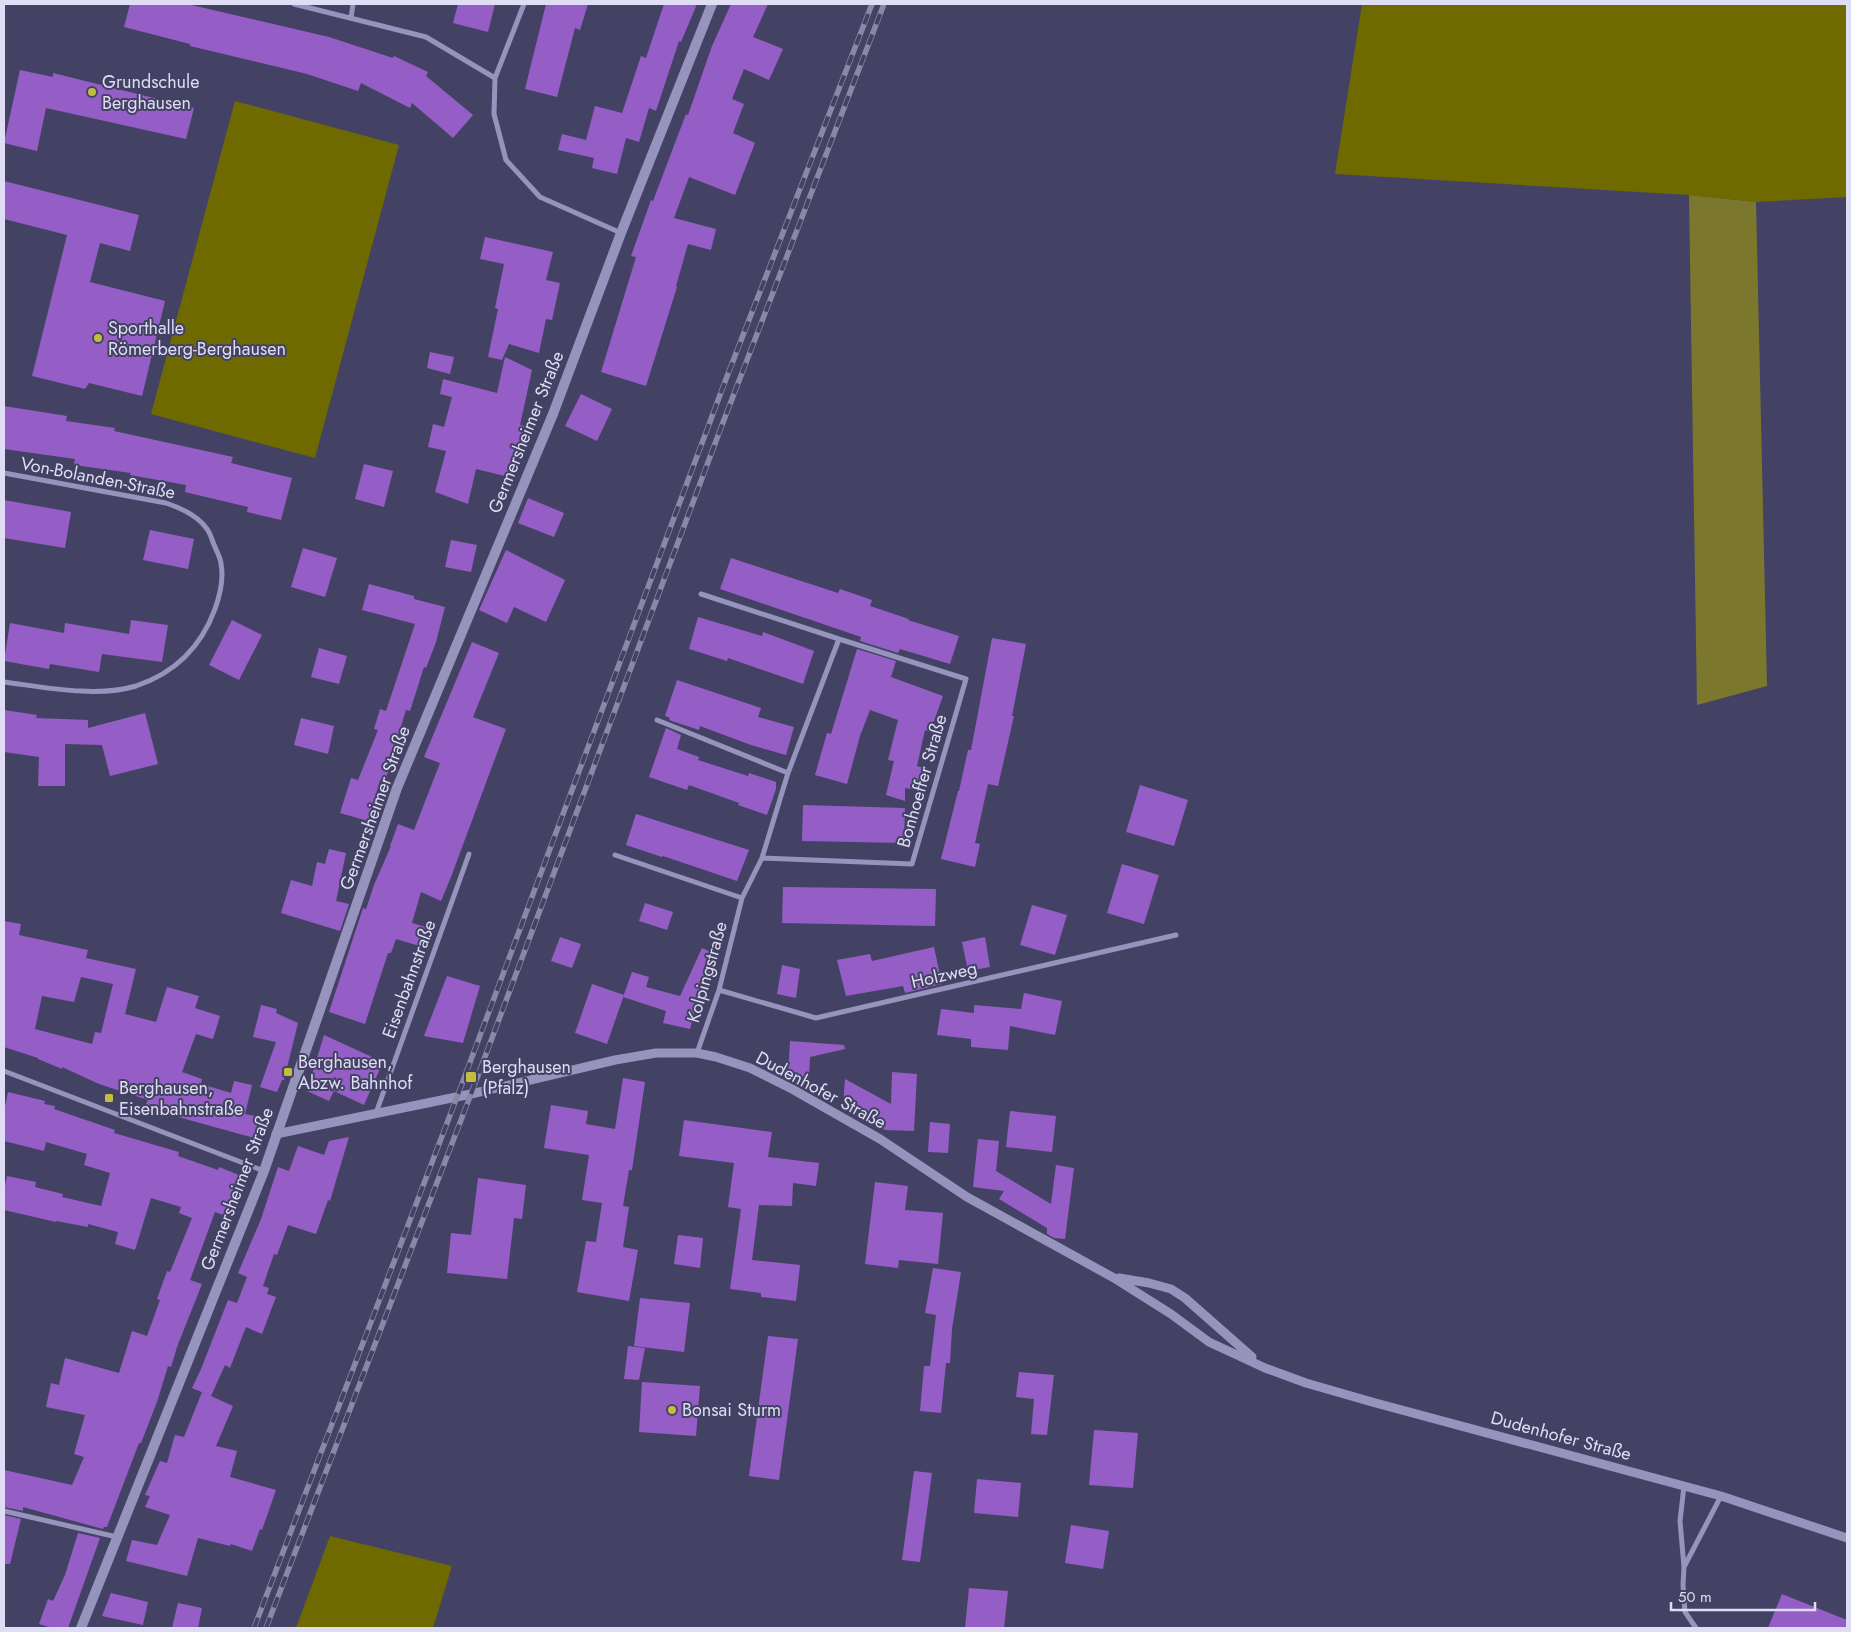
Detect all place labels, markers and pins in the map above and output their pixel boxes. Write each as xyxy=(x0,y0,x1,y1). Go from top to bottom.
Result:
place label: Grundschule Berghausen xyxy=(102,69,199,116)
marker: Grundschule Berghausen xyxy=(86,86,98,98)
place label: Sporthalle Römerberg-Berghausen xyxy=(108,315,286,362)
marker: Sporthalle Römerberg-Berghausen xyxy=(92,332,104,344)
place label: Berghausen, Abzw. Bahnhof xyxy=(298,1049,413,1096)
place label: Berghausen (Pfalz) xyxy=(482,1054,571,1101)
marker: Berghausen, Abzw. Bahnhof xyxy=(282,1066,294,1078)
marker: Berghausen (Pfalz) xyxy=(464,1070,478,1084)
place label: Berghausen, Eisenbahnstraße xyxy=(119,1075,243,1122)
marker: Berghausen, Eisenbahnstraße xyxy=(103,1092,115,1104)
place label: Bonsai Sturm xyxy=(682,1397,781,1423)
marker: Bonsai Sturm xyxy=(666,1404,678,1416)

